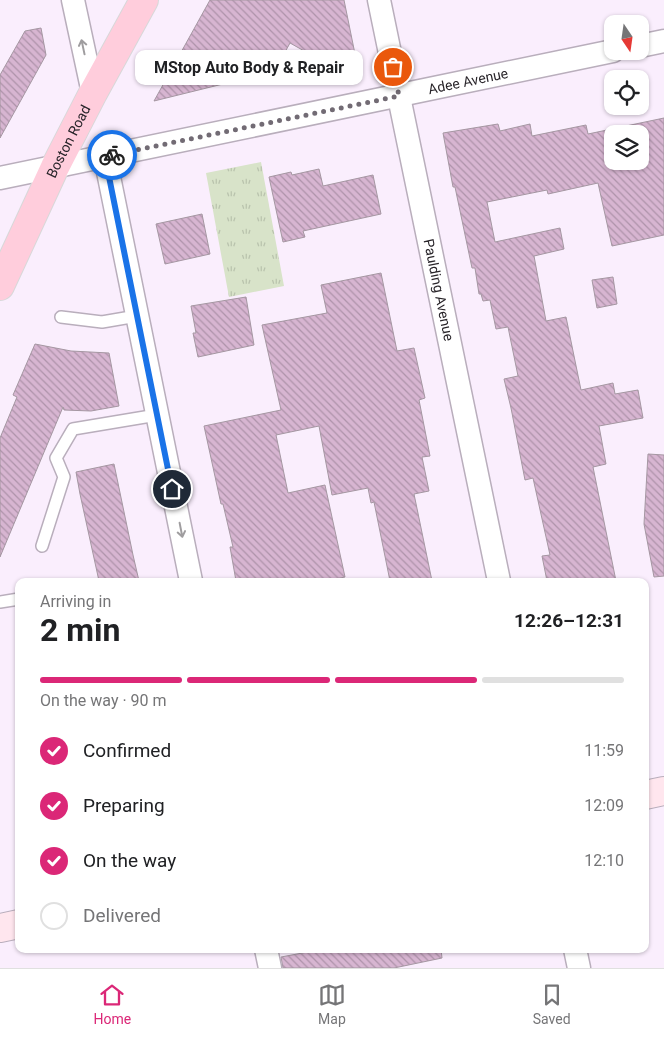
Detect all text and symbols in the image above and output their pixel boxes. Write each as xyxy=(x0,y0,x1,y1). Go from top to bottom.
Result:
north arrow xyxy=(604,15,649,60)
map controls xyxy=(604,15,649,170)
one-way arrow xyxy=(78,39,87,55)
pin xyxy=(372,46,414,88)
callout: MStop Auto Body & Repair xyxy=(135,50,363,84)
icon: bag xyxy=(379,53,407,81)
text: MStop Auto Body & Repair xyxy=(154,58,344,77)
street label: Adee Avenue xyxy=(427,65,509,97)
button: locate xyxy=(604,70,649,115)
street label: Boston Road xyxy=(43,102,94,180)
button: layers xyxy=(604,125,649,170)
courier xyxy=(87,130,137,180)
icon: bike xyxy=(98,141,126,169)
street label: Paulding Avenue xyxy=(421,237,457,342)
pin xyxy=(151,468,193,510)
icon: home xyxy=(158,475,186,503)
one-way arrow xyxy=(176,522,186,538)
text: Arriving in xyxy=(40,592,111,611)
text: 12:26–12:31 xyxy=(514,609,624,632)
text: 2 min xyxy=(40,611,120,649)
text: On the way · 90 m xyxy=(40,691,167,710)
icon: check xyxy=(40,737,68,765)
text: Confirmed xyxy=(83,739,171,762)
text: 11:59 xyxy=(584,741,624,760)
icon: check xyxy=(40,792,68,820)
text: Preparing xyxy=(83,794,165,817)
text: 12:09 xyxy=(584,796,624,815)
icon: check xyxy=(40,847,68,875)
text: On the way xyxy=(83,849,176,872)
text: 12:10 xyxy=(584,851,624,870)
text: Delivered xyxy=(83,904,161,927)
tab: Home xyxy=(93,981,131,1027)
tab: Map xyxy=(318,981,346,1027)
tab: Saved xyxy=(533,981,571,1027)

